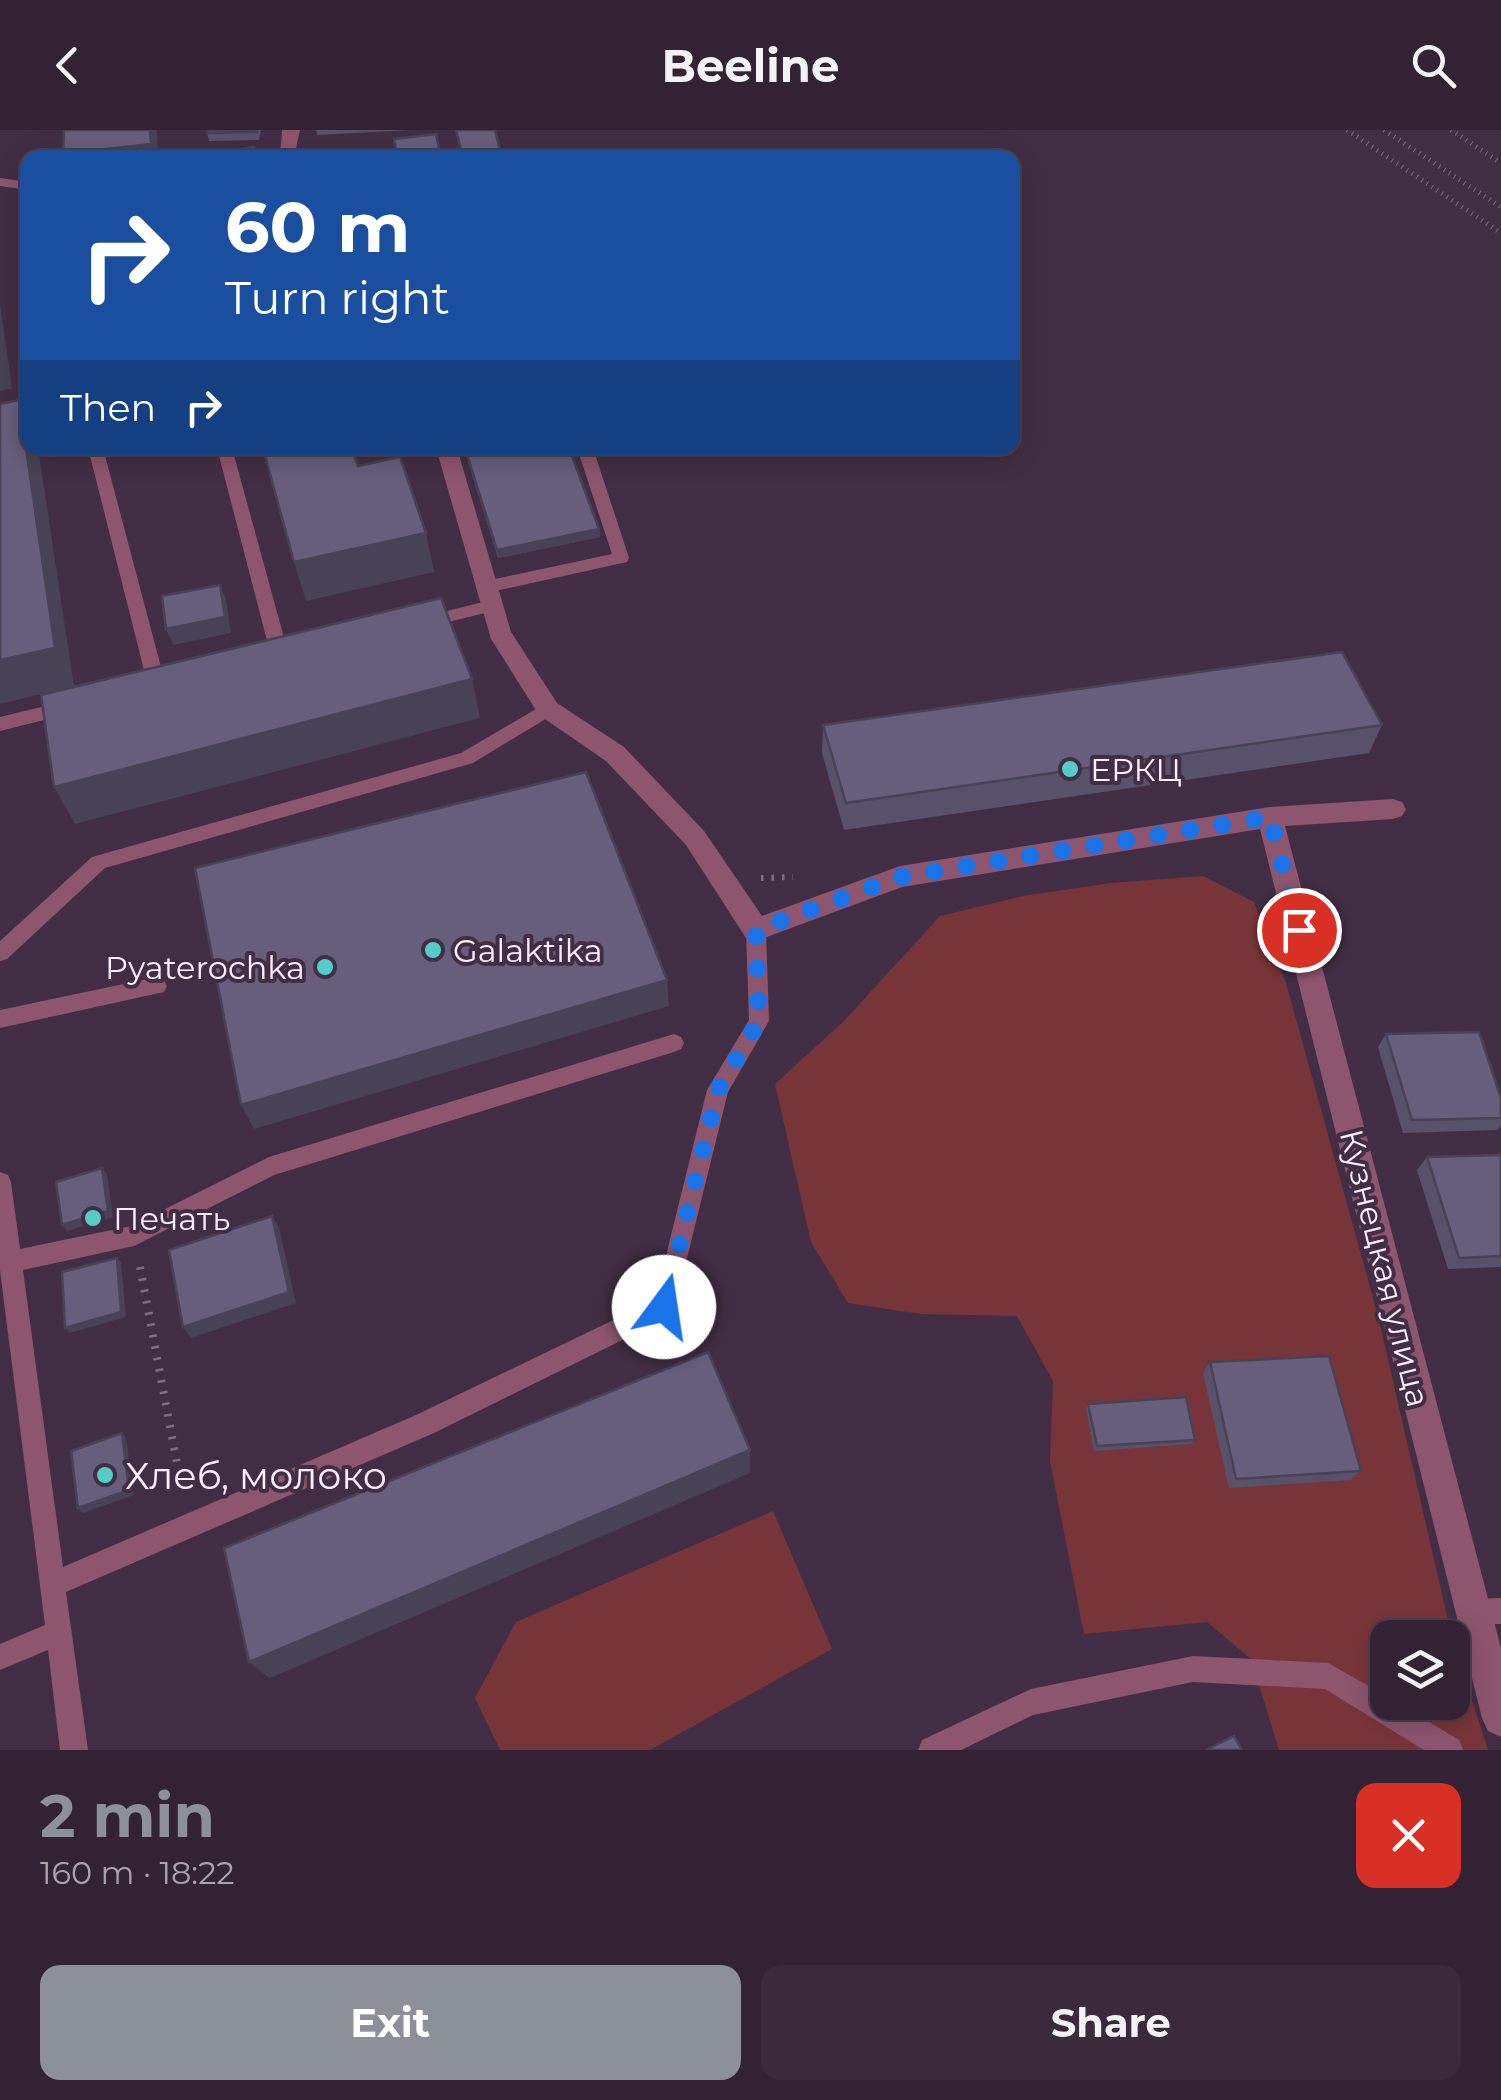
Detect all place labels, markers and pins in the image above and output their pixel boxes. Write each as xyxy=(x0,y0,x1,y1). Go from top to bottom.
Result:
place label: ЕРКЦ xyxy=(1090,750,1182,789)
marker: ЕРКЦ xyxy=(1059,758,1081,780)
pin xyxy=(1257,888,1342,973)
place label: Galaktika xyxy=(453,931,603,970)
marker: Galaktika xyxy=(422,939,444,961)
place label: Pyaterochka xyxy=(105,948,305,987)
marker: Pyaterochka xyxy=(314,956,336,978)
place label: Печать xyxy=(113,1199,230,1238)
marker: Печать xyxy=(82,1207,104,1229)
place label: Хлеб, молоко xyxy=(125,1452,387,1499)
marker: Хлеб, молоко xyxy=(94,1464,116,1486)

